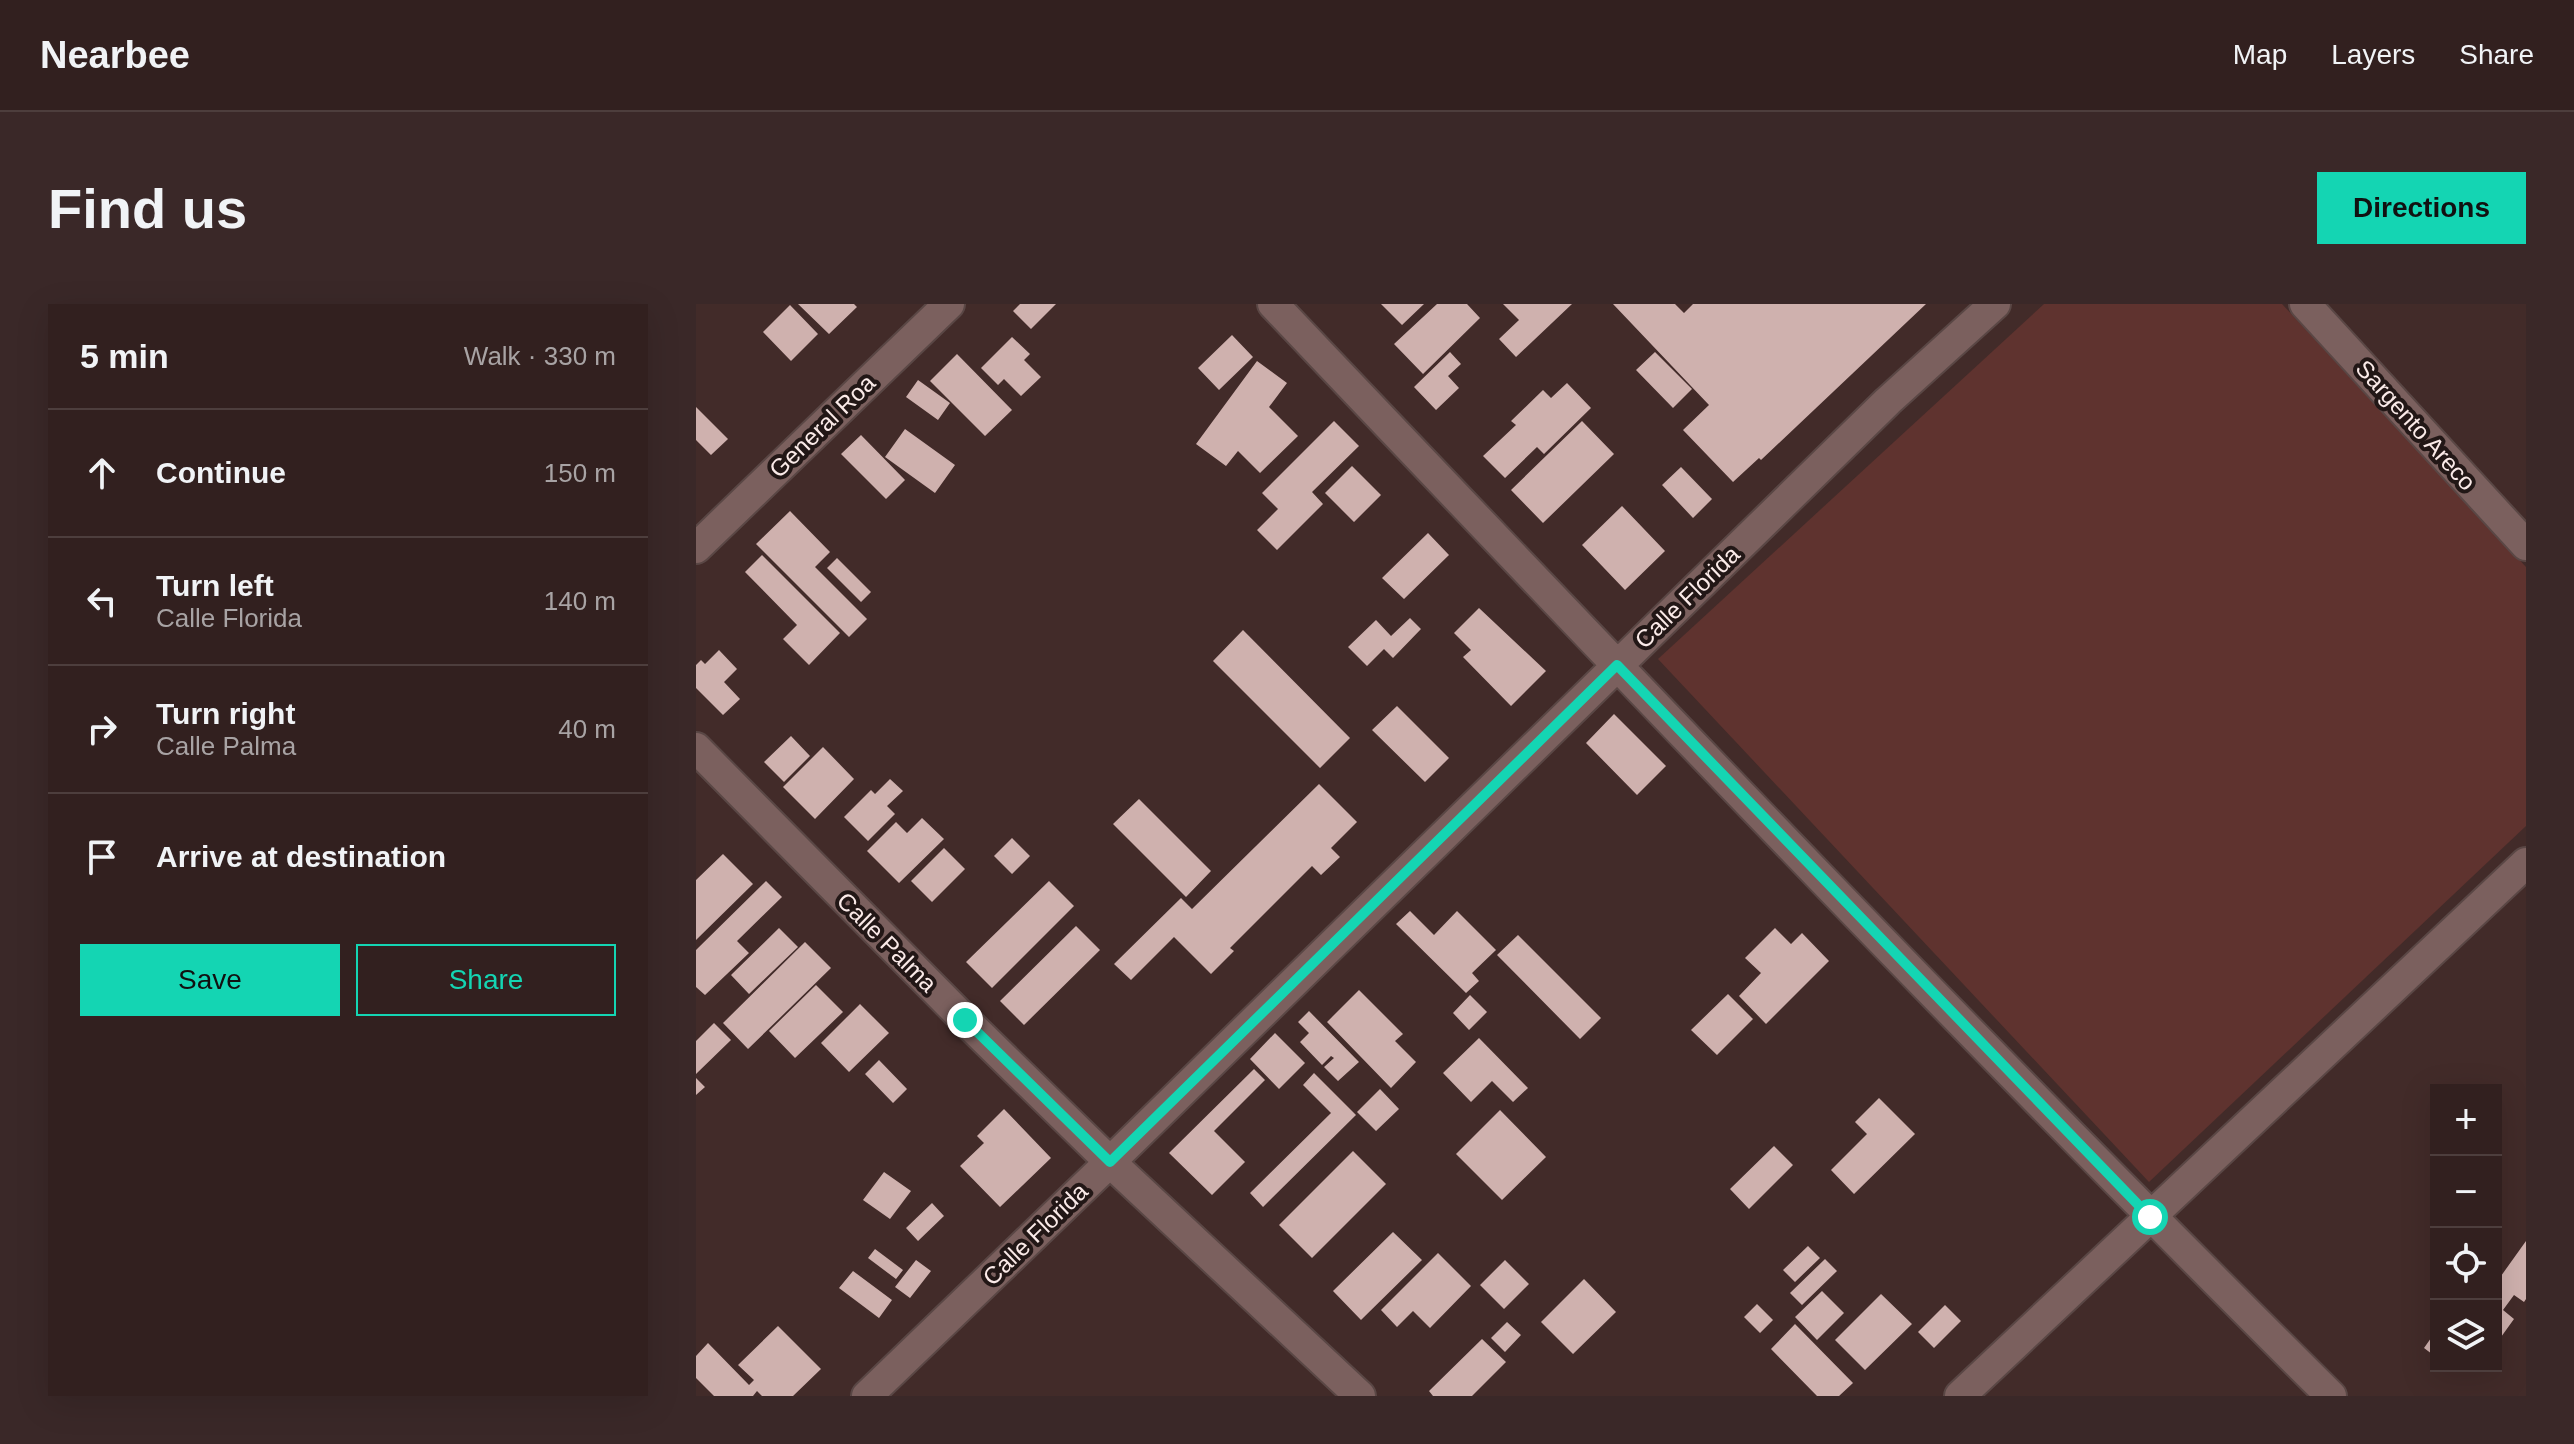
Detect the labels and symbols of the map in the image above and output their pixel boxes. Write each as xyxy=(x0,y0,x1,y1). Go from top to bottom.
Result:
street label: Sargento Areco xyxy=(2351,354,2481,496)
street label: General Roa xyxy=(764,369,881,483)
street label: Calle Florida xyxy=(1629,540,1745,654)
street label: Calle Palma xyxy=(832,887,943,998)
route end xyxy=(947,1002,983,1038)
street label: Calle Florida xyxy=(977,1177,1093,1291)
route start xyxy=(2132,1199,2168,1235)

